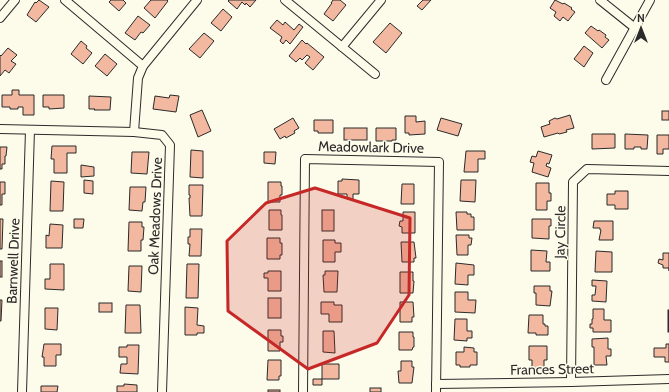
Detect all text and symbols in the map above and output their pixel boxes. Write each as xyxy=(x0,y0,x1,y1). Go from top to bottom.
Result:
north arrow xyxy=(621,8,661,48)
text: N xyxy=(637,11,645,25)
street label: Meadowlark Drive xyxy=(318,137,424,157)
street label: Oak Meadows Drive xyxy=(144,157,166,275)
street label: Jay Circle xyxy=(551,205,569,260)
street label: Barnwell Drive xyxy=(3,218,23,304)
street label: Frances Street xyxy=(510,359,594,379)

